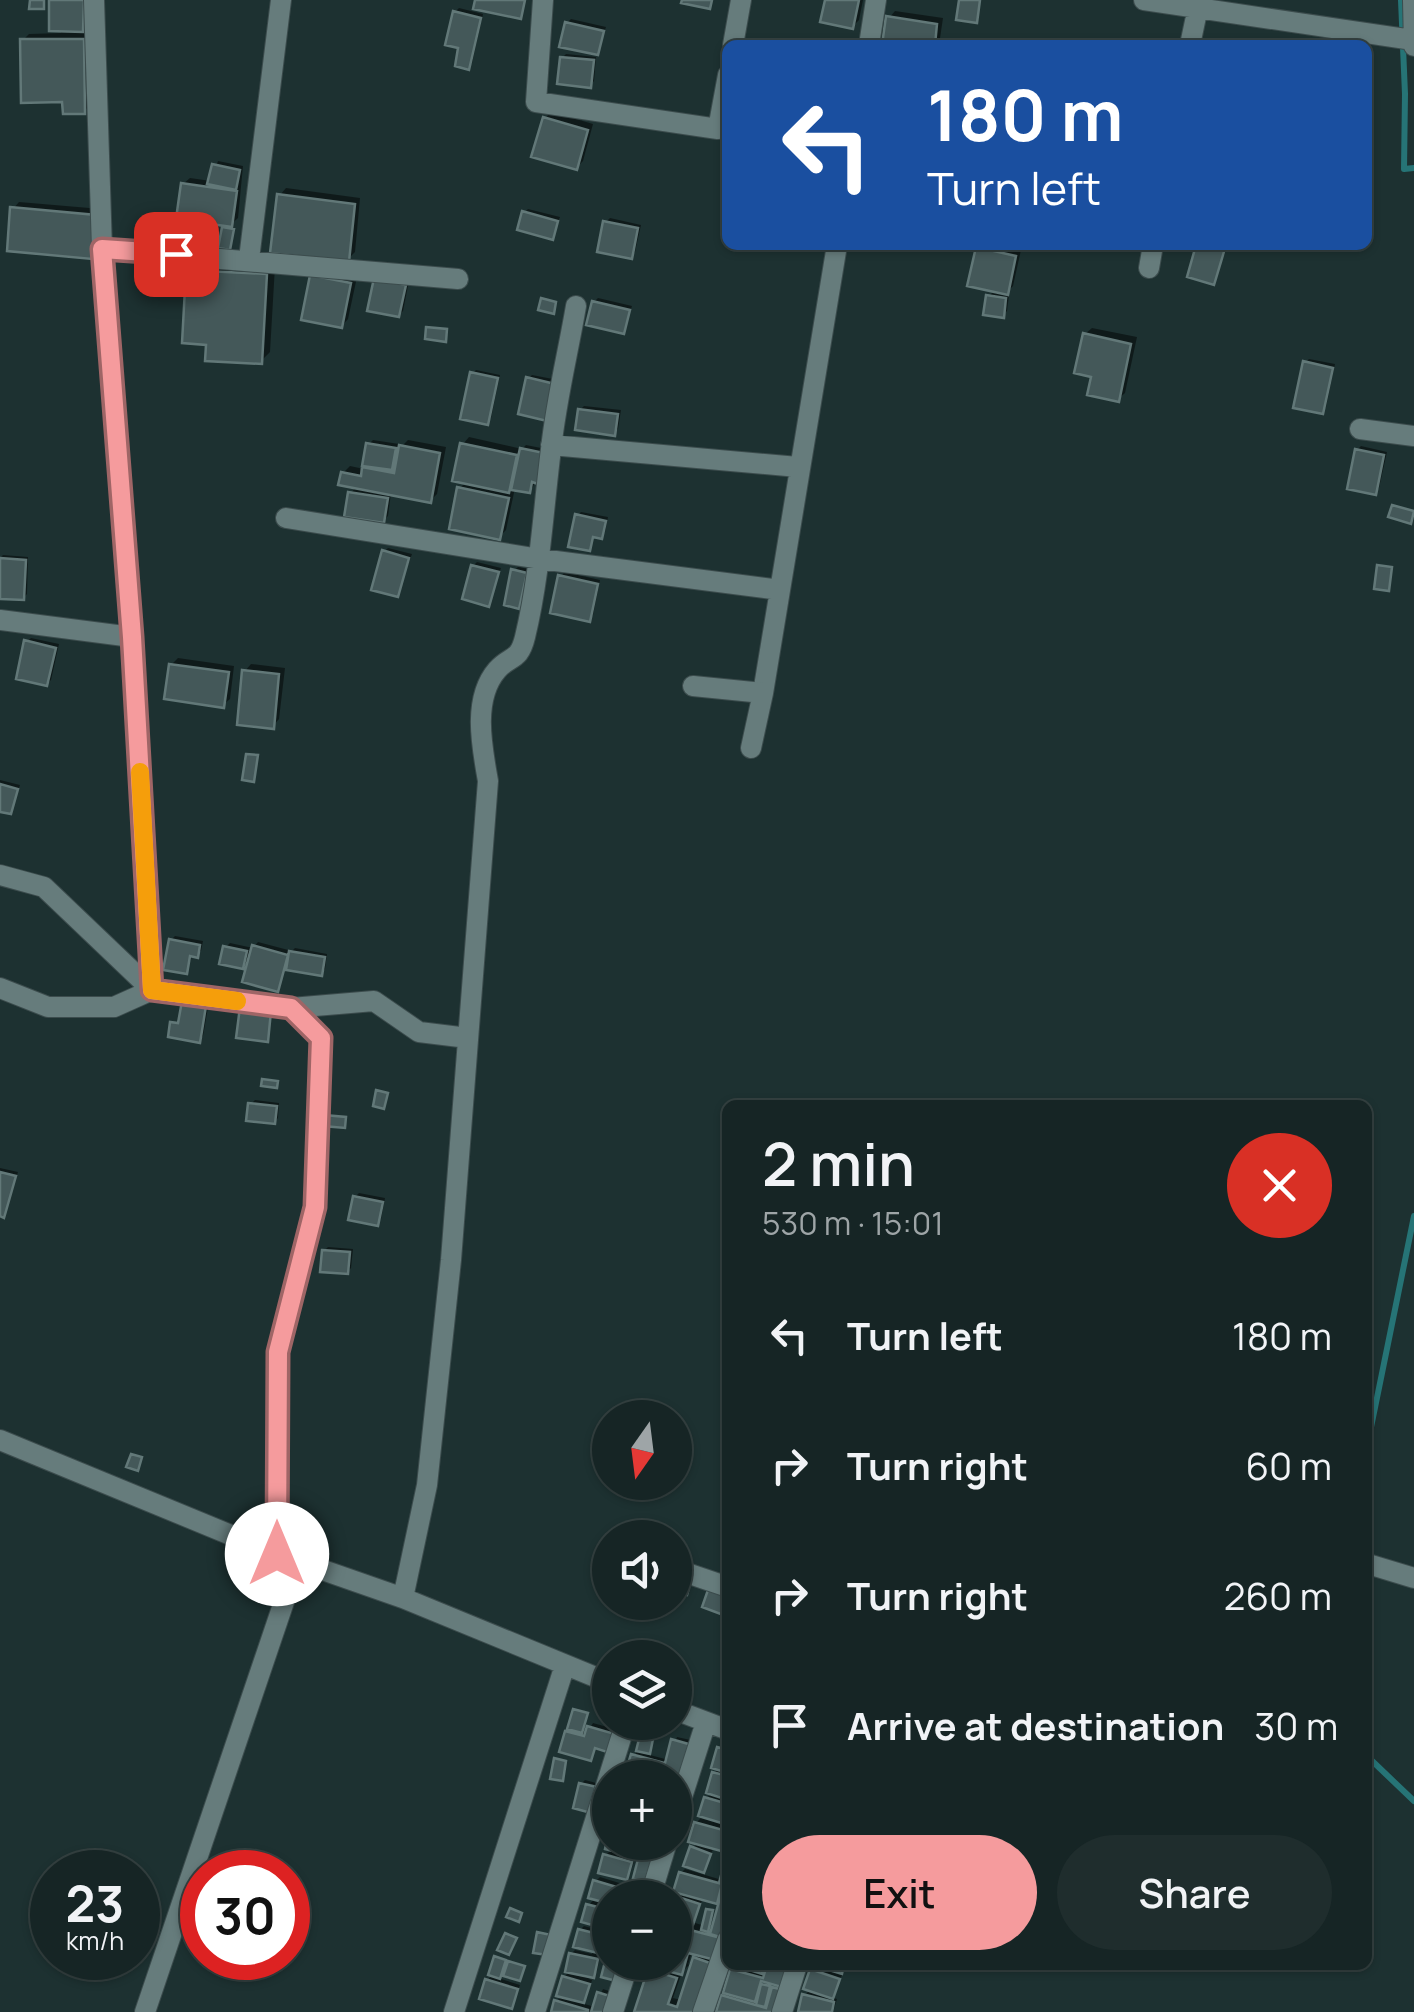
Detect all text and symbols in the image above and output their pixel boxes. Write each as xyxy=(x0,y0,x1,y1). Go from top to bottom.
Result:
text: 180 m xyxy=(927,66,1124,162)
icon: left xyxy=(762,80,892,210)
text: Turn left xyxy=(927,157,1101,219)
pin xyxy=(134,212,219,297)
icon: arrive xyxy=(149,227,204,282)
text: 2 min xyxy=(762,1122,915,1204)
button: close xyxy=(1227,1133,1332,1238)
text: 530 m · 15:01 xyxy=(762,1201,944,1245)
icon: left xyxy=(762,1308,817,1363)
text: Turn left xyxy=(847,1309,1003,1361)
text: 180 m xyxy=(1232,1309,1332,1361)
north arrow xyxy=(592,1400,692,1500)
map controls xyxy=(592,1400,692,1980)
icon: right xyxy=(762,1438,817,1493)
text: Turn right xyxy=(847,1439,1028,1491)
text: 60 m xyxy=(1245,1439,1332,1491)
position arrow xyxy=(225,1502,329,1606)
button: sound xyxy=(592,1520,692,1620)
icon: right xyxy=(762,1568,817,1623)
text: Turn right xyxy=(847,1569,1028,1621)
text: 260 m xyxy=(1224,1569,1332,1621)
button: layers xyxy=(592,1640,692,1740)
icon: arrive xyxy=(762,1698,817,1753)
text: Arrive at destination xyxy=(847,1699,1224,1751)
text: 30 m xyxy=(1254,1699,1338,1751)
button: + xyxy=(592,1760,692,1860)
button: Exit xyxy=(762,1835,1037,1950)
button: Share xyxy=(1057,1835,1332,1950)
speed limit sign: 30 xyxy=(180,1850,310,1980)
text: 23 xyxy=(66,1869,124,1937)
button: − xyxy=(592,1880,692,1980)
text: km/h xyxy=(66,1923,124,1958)

